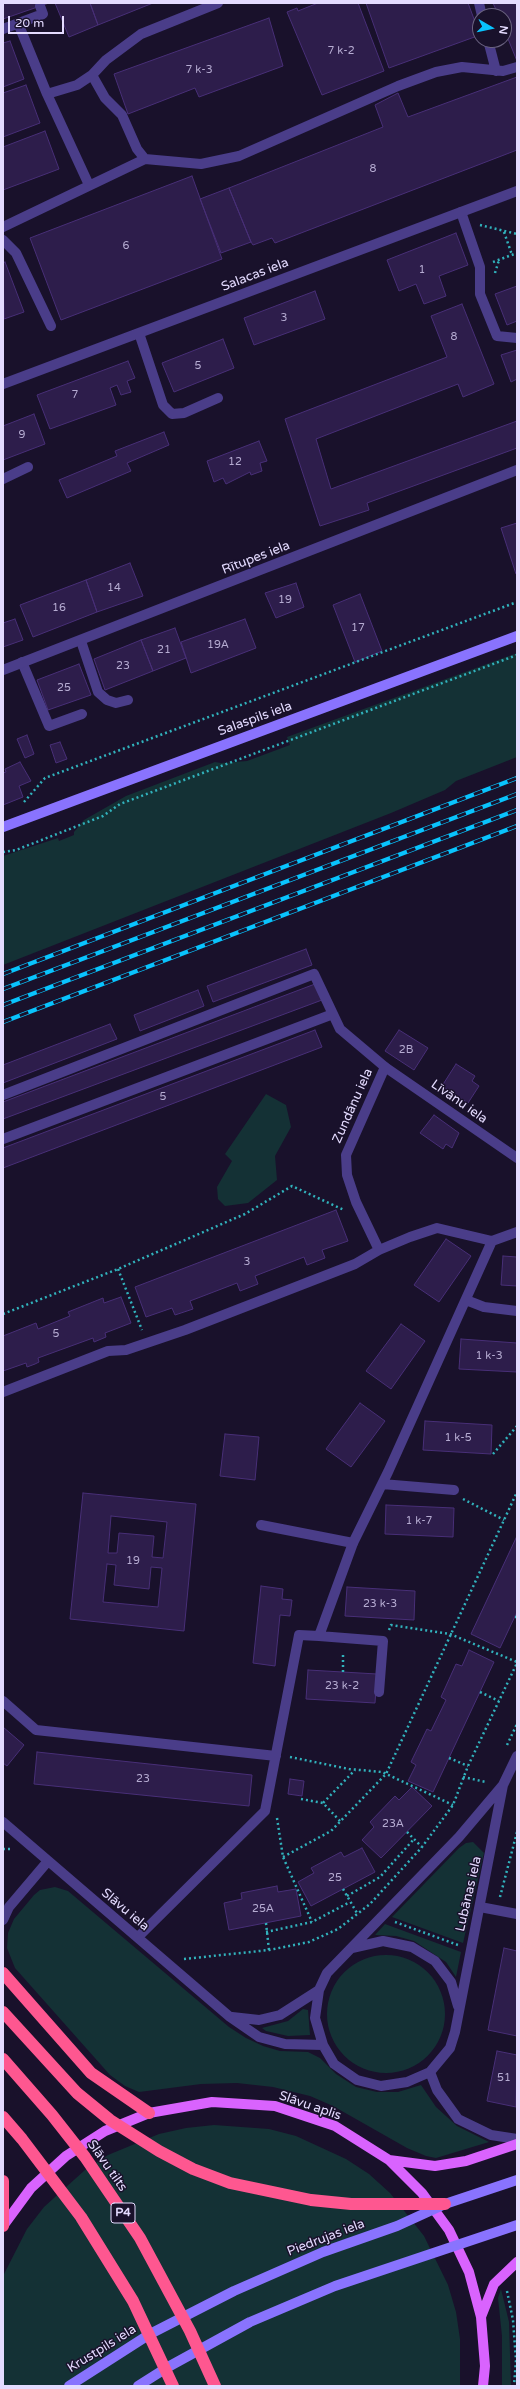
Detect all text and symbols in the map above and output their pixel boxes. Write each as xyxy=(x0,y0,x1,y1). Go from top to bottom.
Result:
scale bar xyxy=(10,8,66,34)
north arrow xyxy=(472,8,512,48)
text: 20 m xyxy=(15,16,44,30)
text: N xyxy=(496,24,510,35)
house number: 7 k-2 xyxy=(327,44,355,58)
house number: 7 k-3 xyxy=(185,63,213,77)
house number: 8 xyxy=(370,162,376,176)
house number: 6 xyxy=(123,239,129,253)
street label: Salacas iela xyxy=(219,255,291,295)
house number: 1 xyxy=(419,263,425,277)
house number: 3 xyxy=(281,311,287,325)
house number: 8 xyxy=(451,330,457,344)
house number: 5 xyxy=(195,359,201,373)
house number: 7 xyxy=(72,388,78,402)
house number: 9 xyxy=(19,428,25,442)
house number: 12 xyxy=(228,455,242,469)
street label: Rītupes iela xyxy=(220,538,292,578)
house number: 14 xyxy=(107,581,121,595)
house number: 19 xyxy=(278,593,292,607)
house number: 16 xyxy=(52,601,66,615)
house number: 17 xyxy=(351,621,365,635)
house number: 19A xyxy=(207,638,229,652)
house number: 21 xyxy=(157,643,171,657)
house number: 23 xyxy=(116,659,130,673)
house number: 25 xyxy=(57,681,71,695)
street label: Salaspils iela xyxy=(216,698,294,740)
house number: 2B xyxy=(399,1043,413,1057)
street label: Zundānu iela xyxy=(330,1066,376,1146)
street label: Līvānu iela xyxy=(428,1077,490,1127)
house number: 5 xyxy=(160,1090,166,1104)
house number: 3 xyxy=(244,1255,250,1269)
house number: 5 xyxy=(53,1327,59,1341)
house number: 1 k-3 xyxy=(475,1349,503,1363)
house number: 1 k-5 xyxy=(444,1431,472,1445)
house number: 1 k-7 xyxy=(406,1514,432,1528)
house number: 19 xyxy=(126,1554,140,1568)
house number: 23 k-3 xyxy=(363,1597,397,1611)
house number: 23 k-2 xyxy=(325,1679,359,1693)
house number: 23 xyxy=(136,1772,150,1786)
house number: 23A xyxy=(382,1817,404,1831)
street label: Lubānas iela xyxy=(453,1855,485,1933)
house number: 25 xyxy=(328,1871,342,1885)
street label: Slāvu iela xyxy=(98,1885,152,1935)
house number: 25A xyxy=(252,1902,274,1916)
house number: 51 xyxy=(497,2071,511,2085)
street label: Slāvu aplis xyxy=(277,2088,343,2124)
street label: Slāvu tilts xyxy=(84,2137,130,2195)
road number: P4 xyxy=(111,2203,135,2223)
street label: Piedrujas iela xyxy=(285,2216,367,2260)
street label: Krustpils iela xyxy=(65,2322,139,2376)

